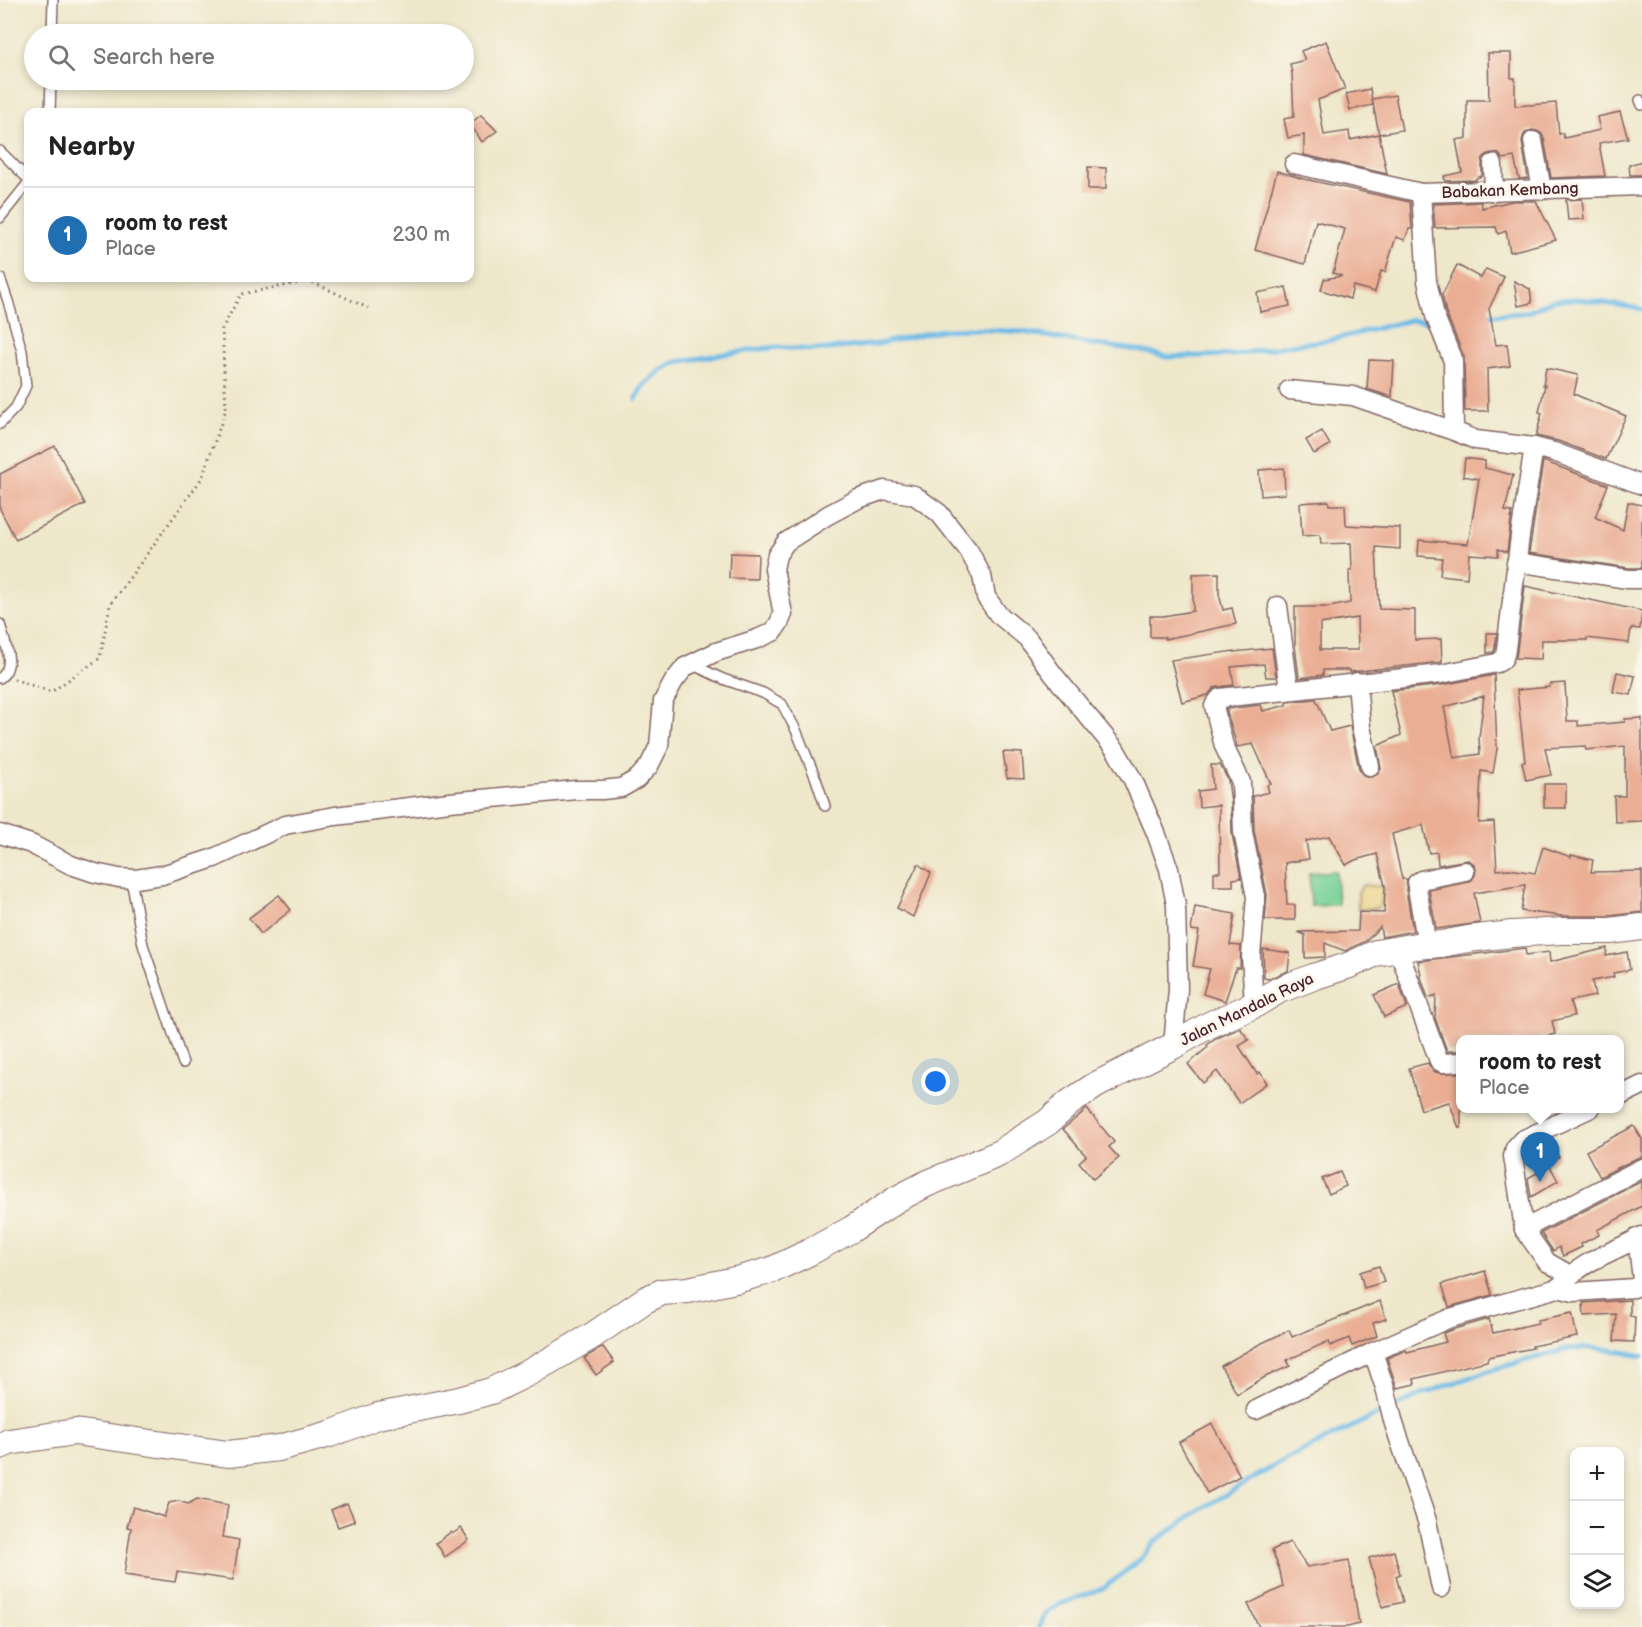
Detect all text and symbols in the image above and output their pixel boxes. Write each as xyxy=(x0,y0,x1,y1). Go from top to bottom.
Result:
search box xyxy=(24,24,474,90)
icon: search xyxy=(45,41,78,74)
text: Search here xyxy=(93,44,215,71)
text: Nearby xyxy=(48,132,135,163)
street label: Babakan Kembang xyxy=(1441,179,1579,203)
text: room to rest xyxy=(105,210,228,237)
text: 1 xyxy=(63,223,72,247)
text: 230 m xyxy=(393,223,450,247)
text: Place xyxy=(105,237,156,261)
street label: Jalan Mandala Raya xyxy=(1177,969,1317,1051)
popup xyxy=(1456,1035,1624,1113)
text: room to rest xyxy=(1479,1049,1601,1076)
your location xyxy=(921,1067,950,1096)
text: Place xyxy=(1479,1076,1529,1100)
pin: 1 xyxy=(1520,1132,1560,1182)
map controls xyxy=(1570,1447,1624,1609)
button: + xyxy=(1570,1447,1624,1501)
button: − xyxy=(1570,1501,1624,1555)
button: layers xyxy=(1570,1555,1624,1609)

